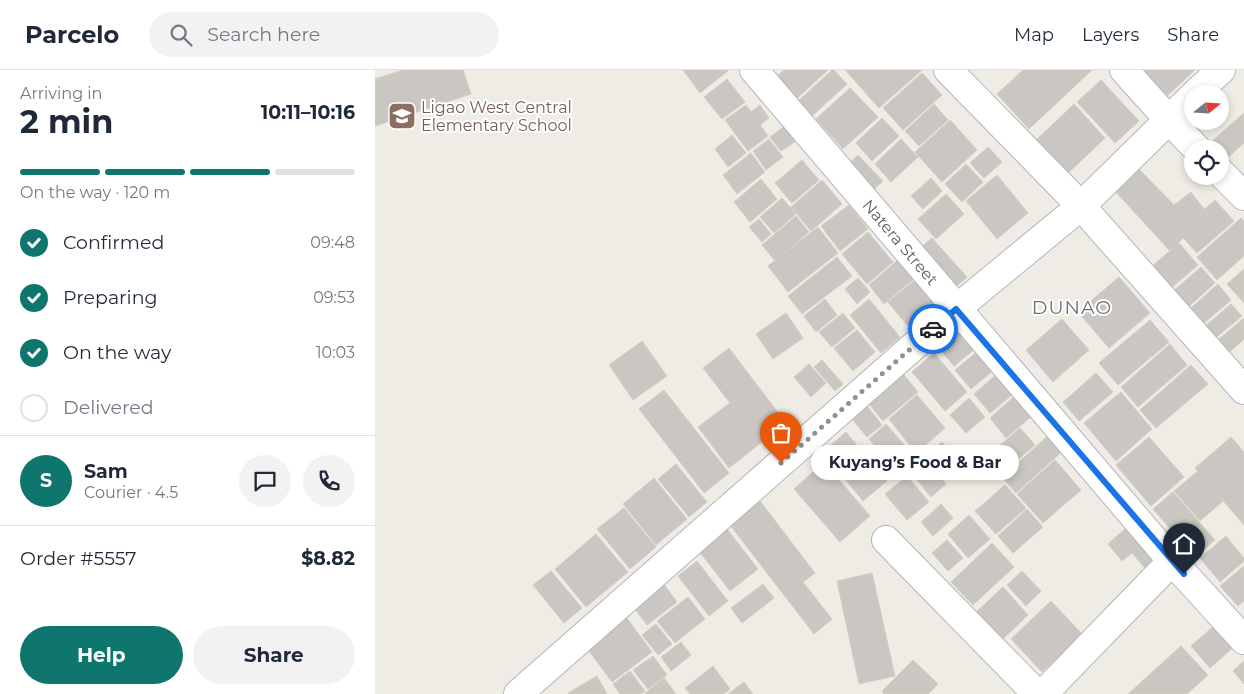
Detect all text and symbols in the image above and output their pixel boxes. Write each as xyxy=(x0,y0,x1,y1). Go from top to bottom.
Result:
search box xyxy=(149,12,499,57)
text: Parcelo xyxy=(25,20,119,49)
icon: search xyxy=(167,21,195,49)
text: Search here xyxy=(207,23,320,46)
text: Map xyxy=(1014,24,1054,46)
text: Layers xyxy=(1082,24,1139,46)
text: Share xyxy=(1167,24,1219,46)
text: Arriving in xyxy=(20,84,102,103)
north arrow xyxy=(1184,85,1229,130)
map controls xyxy=(1184,85,1229,185)
place label: Ligao West Central Elementary School xyxy=(421,98,572,135)
text: 10:11–10:16 xyxy=(261,101,355,124)
school or university icon: Ligao West Central Elementary School xyxy=(387,101,417,131)
text: 2 min xyxy=(20,102,113,141)
button: locate xyxy=(1184,140,1229,185)
text: On the way · 120 m xyxy=(20,183,170,202)
street label: Natera Street xyxy=(858,196,942,289)
icon: check xyxy=(20,229,48,257)
text: Confirmed xyxy=(63,231,164,254)
text: 09:48 xyxy=(310,233,355,252)
icon: check xyxy=(20,284,48,312)
text: Preparing xyxy=(63,286,158,309)
text: 09:53 xyxy=(313,288,355,307)
district label: DUNAO xyxy=(1032,296,1112,319)
courier xyxy=(908,304,958,354)
icon: car xyxy=(919,315,947,343)
icon: check xyxy=(20,339,48,367)
text: On the way xyxy=(63,341,171,364)
text: 10:03 xyxy=(316,343,355,362)
text: Delivered xyxy=(63,396,154,419)
pin xyxy=(760,412,802,463)
icon: bag xyxy=(767,419,795,447)
callout: Kuyang’s Food & Bar xyxy=(811,446,1019,480)
text: Kuyang’s Food & Bar xyxy=(829,453,1001,472)
button: chat xyxy=(239,455,291,507)
button: phone xyxy=(303,455,355,507)
text: Sam xyxy=(84,460,128,483)
text: S xyxy=(40,469,52,492)
text: Courier · 4.5 xyxy=(84,483,178,502)
pin xyxy=(1163,523,1205,574)
icon: home xyxy=(1170,530,1198,558)
text: Order #5557 xyxy=(20,547,137,570)
text: $8.82 xyxy=(301,547,355,570)
button: Help xyxy=(20,626,183,684)
button: Share xyxy=(193,626,355,684)

